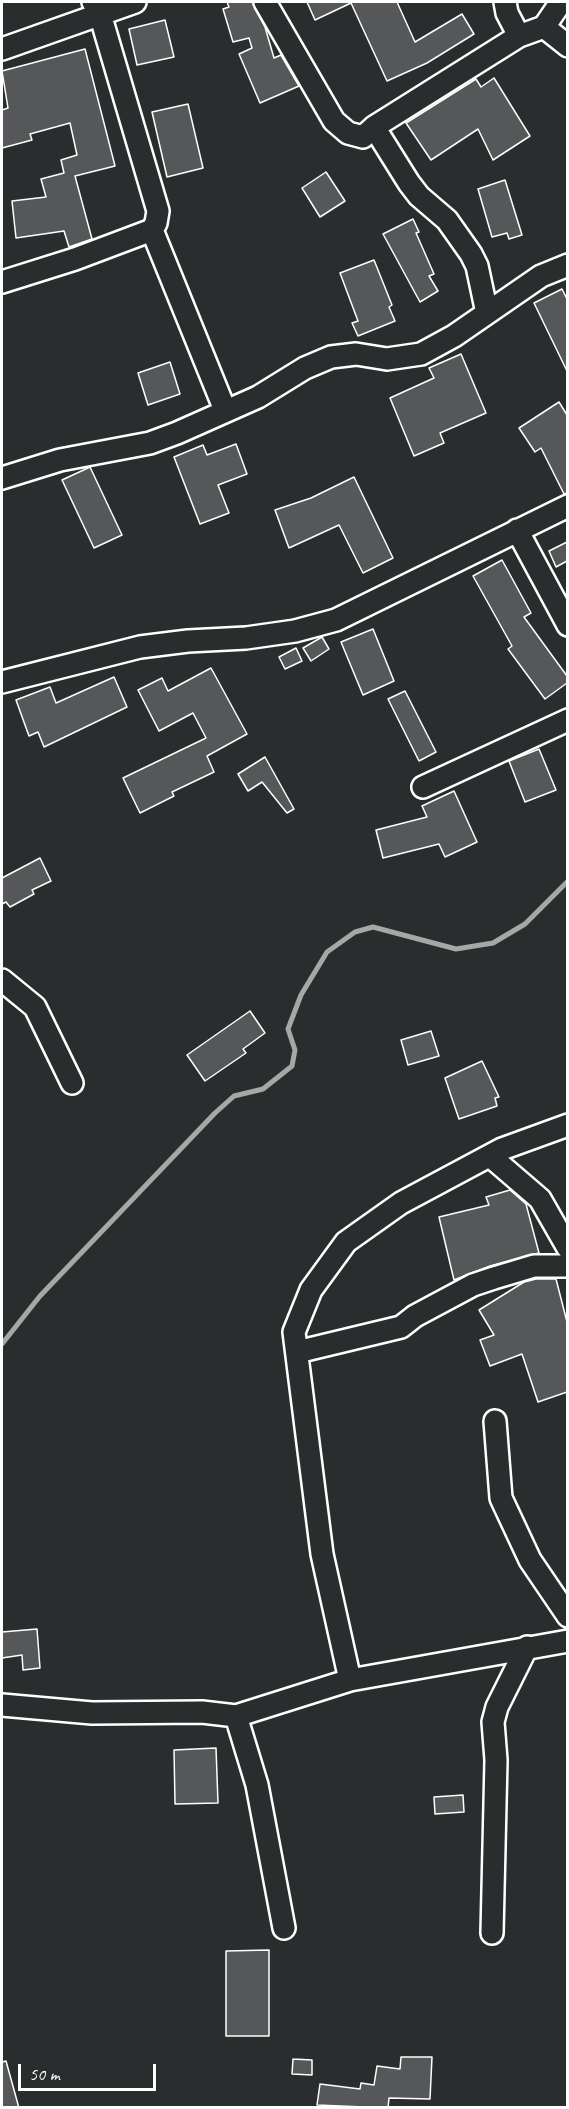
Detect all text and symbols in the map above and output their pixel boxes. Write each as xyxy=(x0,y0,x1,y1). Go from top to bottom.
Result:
scale bar xyxy=(21,2052,159,2090)
text: 50 m xyxy=(29,2063,60,2085)

